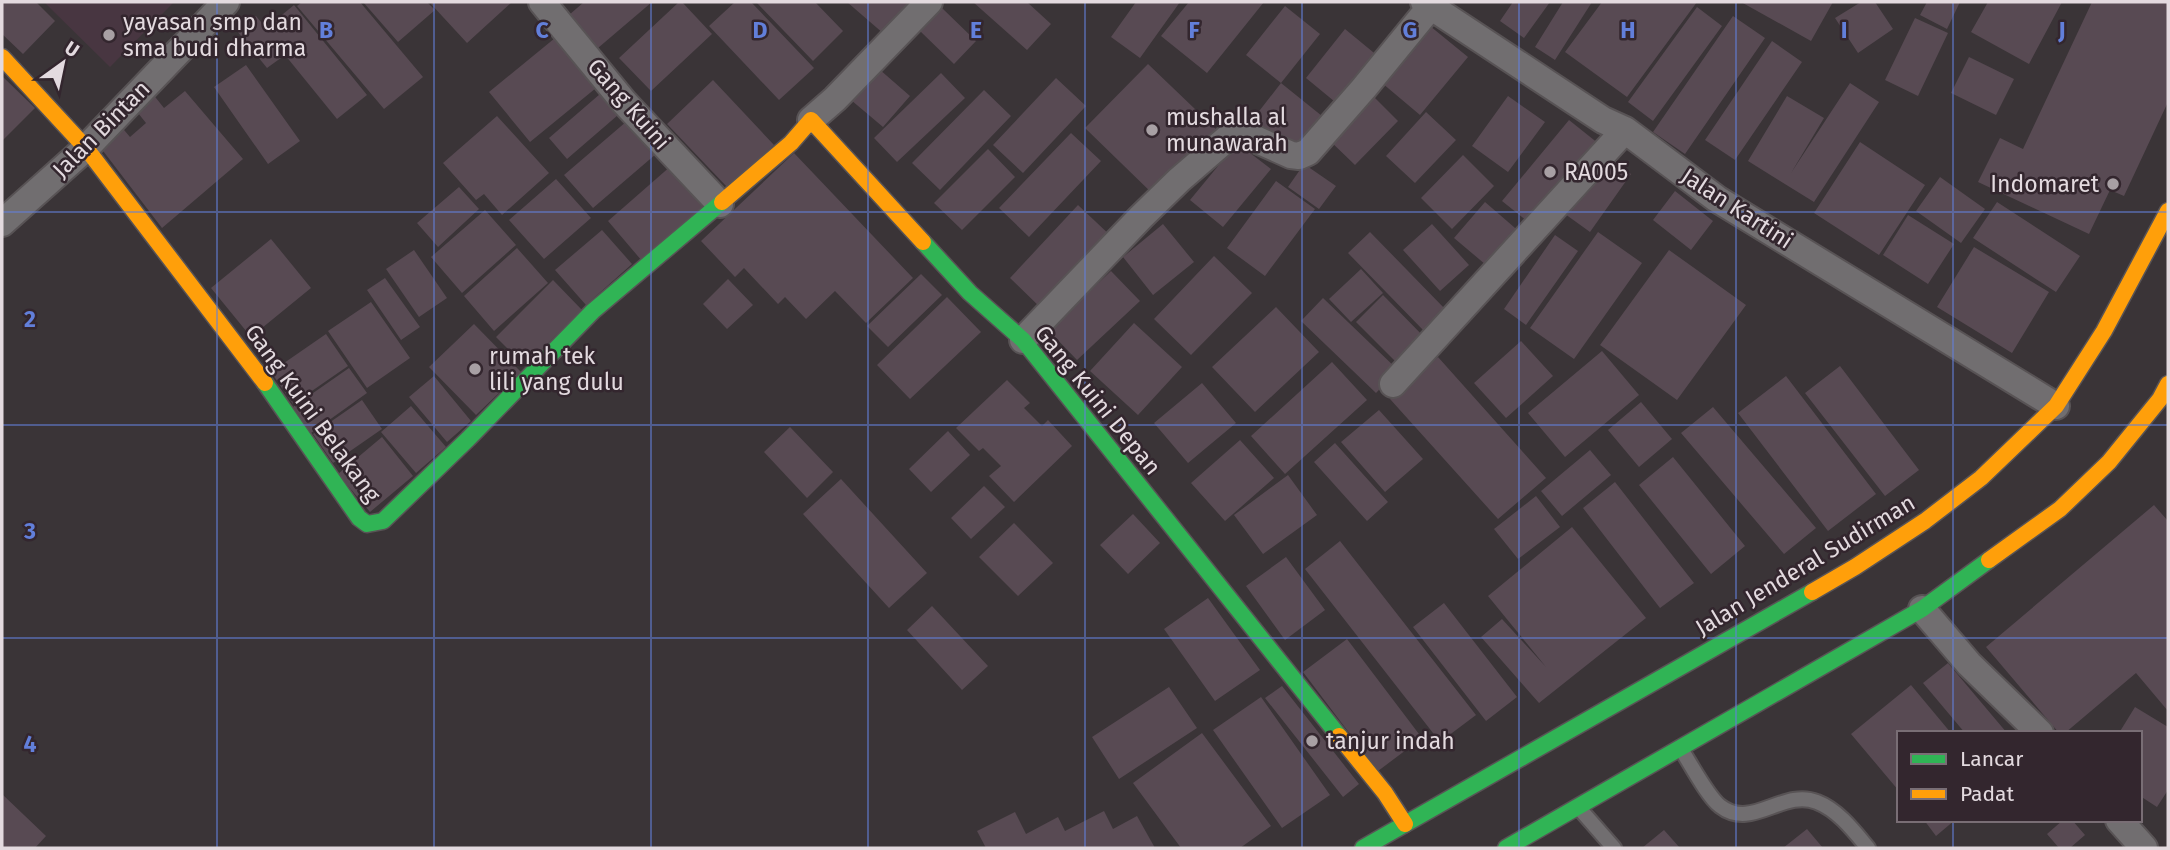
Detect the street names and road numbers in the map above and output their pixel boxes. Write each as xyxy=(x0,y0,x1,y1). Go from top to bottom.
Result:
street label: Gang Kuini xyxy=(582,53,676,155)
street label: Jalan Bintan xyxy=(47,75,155,183)
street label: Jalan Kartini xyxy=(1676,162,1798,254)
street label: Gang Kuini Belakang xyxy=(239,319,387,507)
street label: Gang Kuini Depan xyxy=(1029,319,1167,481)
street label: Jalan Jenderal Sudirman xyxy=(1690,488,1920,642)

